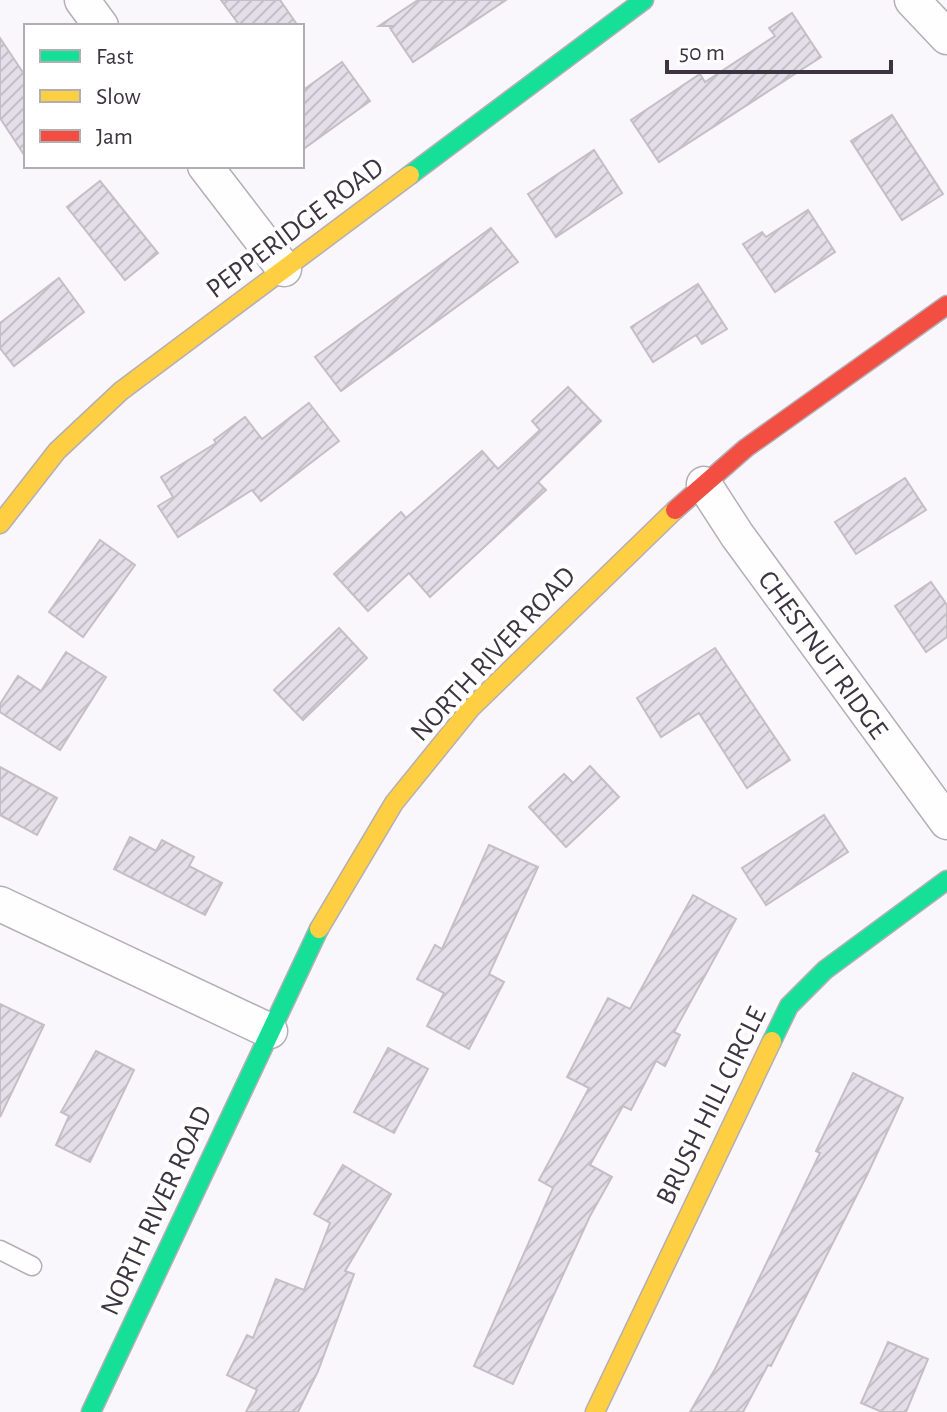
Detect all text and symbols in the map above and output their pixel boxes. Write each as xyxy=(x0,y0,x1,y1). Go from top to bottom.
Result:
legend xyxy=(24,24,304,168)
scale bar xyxy=(667,24,891,74)
text: 50 m xyxy=(679,41,725,65)
text: Fast xyxy=(96,45,134,69)
text: Slow xyxy=(96,85,141,109)
text: Jam xyxy=(96,125,133,149)
street label: PEPPERIDGE ROAD xyxy=(201,153,389,304)
street label: NORTH RIVER ROAD xyxy=(406,562,581,747)
street label: CHESTNUT RIDGE xyxy=(752,566,893,744)
street label: BRUSH HILL CIRCLE xyxy=(652,1003,772,1209)
street label: NORTH RIVER ROAD xyxy=(96,1102,218,1320)

